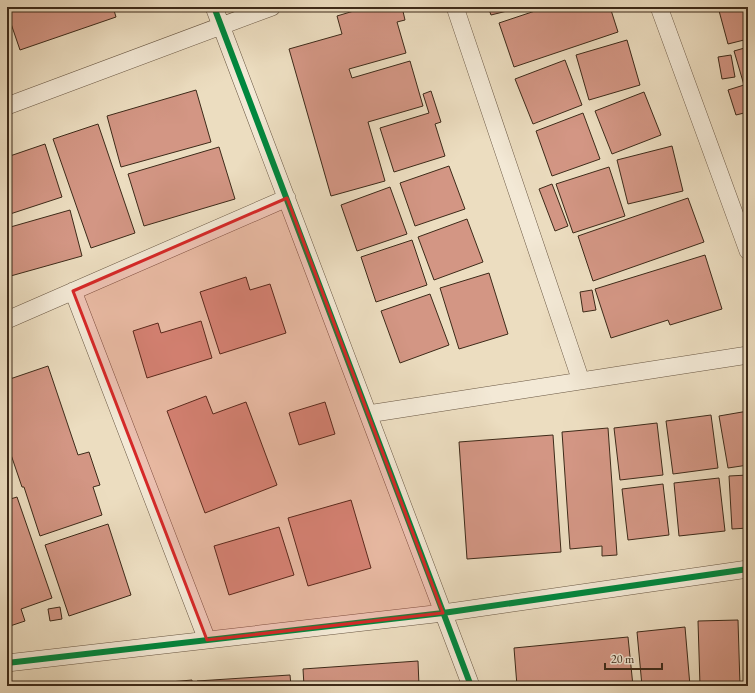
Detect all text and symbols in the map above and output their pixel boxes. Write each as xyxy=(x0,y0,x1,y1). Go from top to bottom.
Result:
scale bar xyxy=(605,645,662,671)
text: 20 m xyxy=(611,651,635,667)

